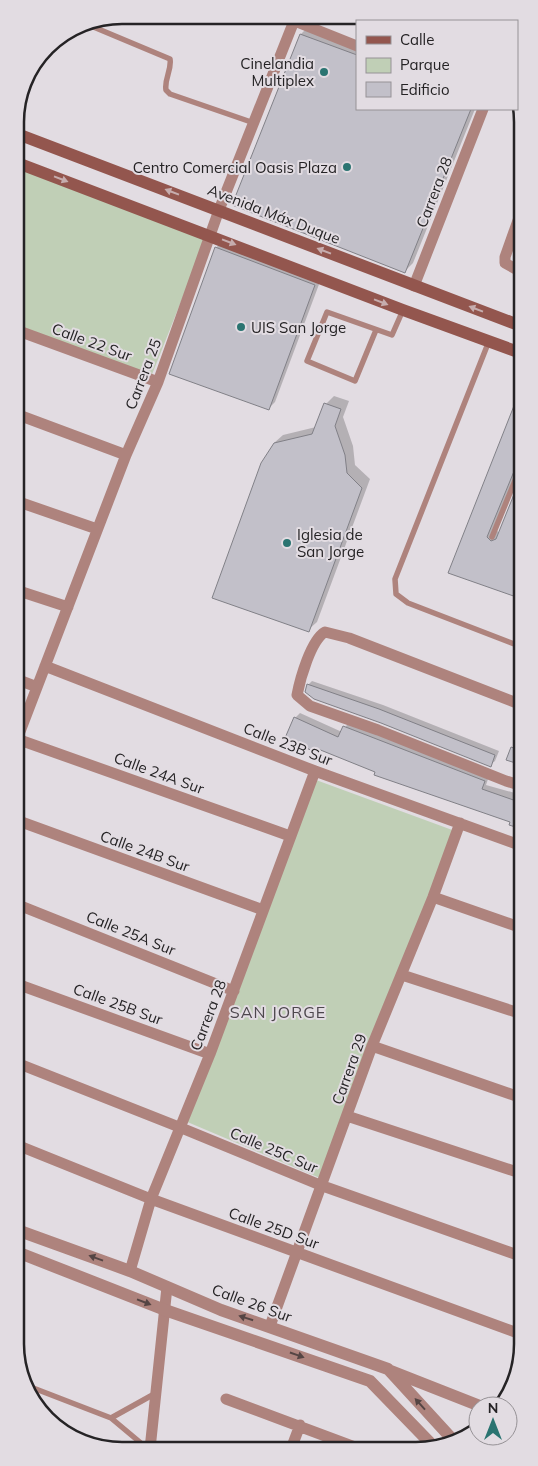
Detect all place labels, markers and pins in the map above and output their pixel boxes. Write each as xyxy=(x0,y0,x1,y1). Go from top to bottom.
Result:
place label: Cinelandia Multiplex xyxy=(240,54,314,90)
marker: Cinelandia Multiplex xyxy=(318,66,330,78)
place label: Centro Comercial Oasis Plaza xyxy=(133,158,337,177)
marker: Centro Comercial Oasis Plaza xyxy=(341,161,353,173)
place label: UIS San Jorge xyxy=(251,318,346,337)
marker: UIS San Jorge xyxy=(235,321,247,333)
place label: Iglesia de San Jorge xyxy=(297,525,364,561)
marker: Iglesia de San Jorge xyxy=(281,537,293,549)

